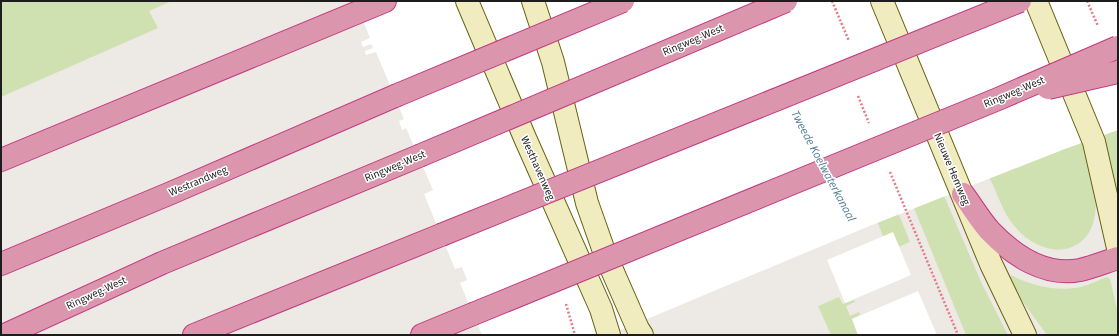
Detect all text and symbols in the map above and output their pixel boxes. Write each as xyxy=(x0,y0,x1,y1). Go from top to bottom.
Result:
street label: Ringweg-West xyxy=(660,20,726,60)
street label: Ringweg-West xyxy=(981,72,1047,112)
water label: Tweede Koelwaterkanaal xyxy=(786,107,860,225)
street label: Nieuwe Hemweg xyxy=(930,130,974,208)
street label: Westhavenweg xyxy=(517,133,559,203)
street label: Ringweg-West xyxy=(362,146,428,186)
street label: Westrandweg xyxy=(166,162,230,200)
street label: Ringweg-West xyxy=(63,272,129,313)

